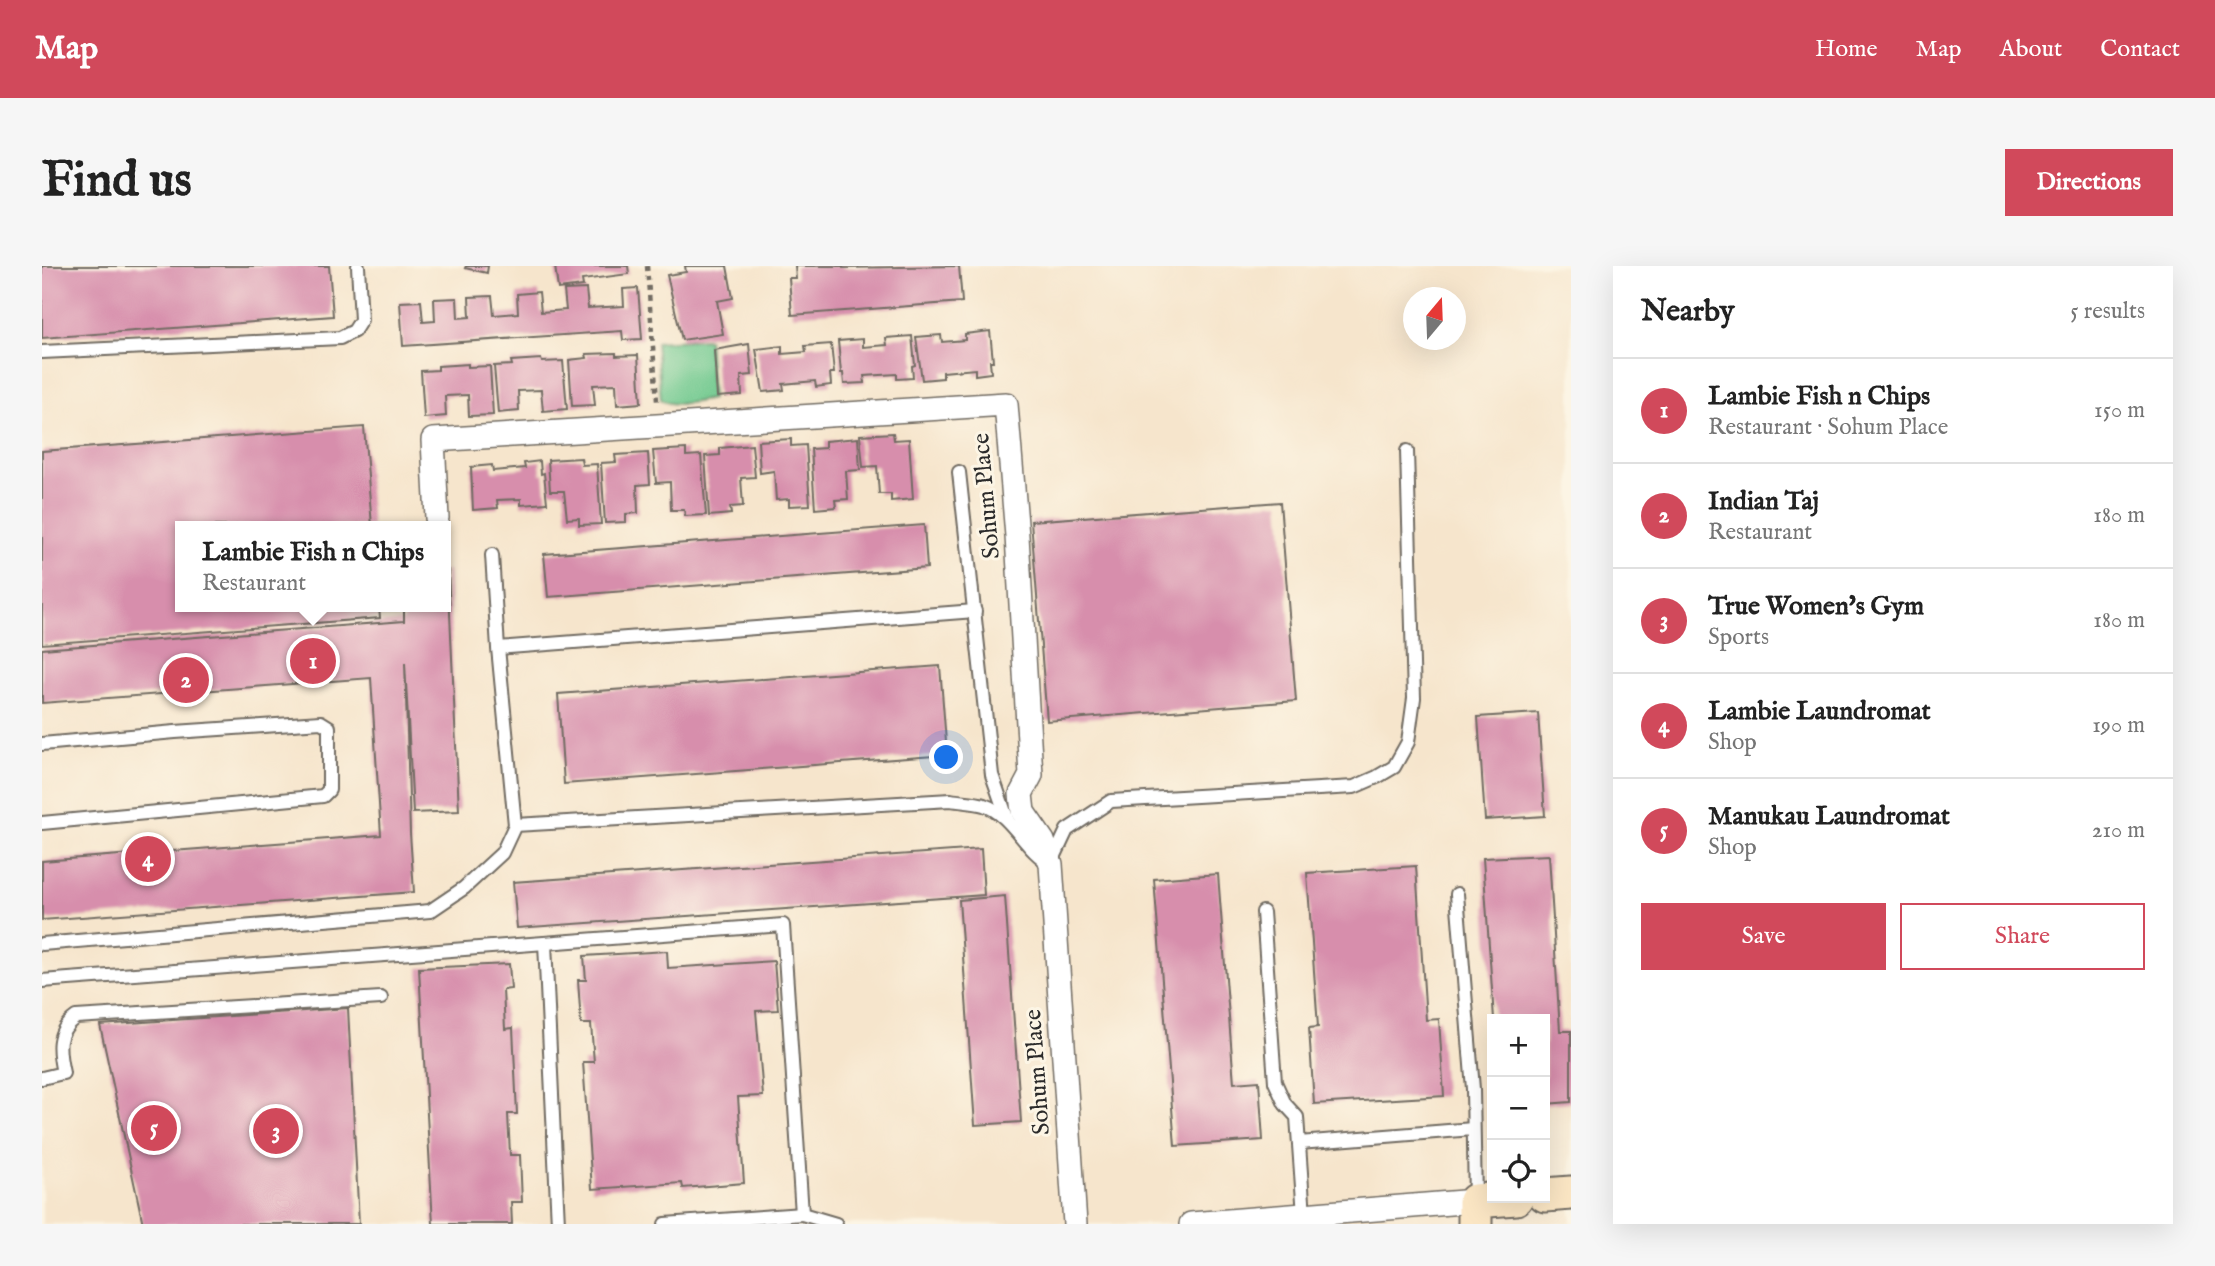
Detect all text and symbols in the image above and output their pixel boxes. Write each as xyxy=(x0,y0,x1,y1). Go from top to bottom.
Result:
text: Map xyxy=(35,28,98,70)
text: Home xyxy=(1815,34,1878,65)
text: Map xyxy=(1916,34,1962,65)
text: About xyxy=(2000,34,2062,65)
text: Contact xyxy=(2100,34,2180,65)
button: Directions xyxy=(2005,149,2173,216)
text: Find us xyxy=(42,151,192,213)
north arrow xyxy=(1403,287,1466,350)
text: Nearby xyxy=(1641,293,1734,331)
text: 5 results xyxy=(2070,297,2145,326)
text: Lambie Fish n Chips xyxy=(1708,380,1930,413)
text: 1 xyxy=(1660,396,1668,425)
text: 150 m xyxy=(2094,396,2145,425)
text: Restaurant · Sohum Place xyxy=(1708,413,1948,442)
street label: Sohum Place xyxy=(966,432,1008,560)
text: Indian Taj xyxy=(1708,485,1819,518)
text: 2 xyxy=(1659,501,1669,530)
text: 180 m xyxy=(2093,501,2145,530)
text: Restaurant xyxy=(1708,518,1812,547)
popup xyxy=(175,521,451,612)
text: Lambie Fish n Chips xyxy=(202,536,424,569)
text: Restaurant xyxy=(202,569,306,598)
text: True Women's Gym xyxy=(1708,590,1924,623)
text: 3 xyxy=(1660,606,1668,635)
text: 180 m xyxy=(2093,606,2145,635)
text: Sports xyxy=(1708,623,1769,652)
pin: 1 xyxy=(290,635,336,687)
pin: 2 xyxy=(163,654,209,706)
text: Lambie Laundromat xyxy=(1708,695,1931,728)
text: 4 xyxy=(1658,711,1670,740)
text: 190 m xyxy=(2092,711,2145,740)
text: Shop xyxy=(1708,728,1757,757)
your location xyxy=(929,740,963,774)
text: Manukau Laundromat xyxy=(1708,800,1950,833)
text: 5 xyxy=(1660,816,1668,845)
text: 210 m xyxy=(2092,816,2145,845)
pin: 4 xyxy=(125,833,171,885)
text: Shop xyxy=(1708,833,1757,862)
button: Save xyxy=(1641,903,1886,970)
button: Share xyxy=(1900,903,2145,970)
street label: Sohum Place xyxy=(1018,1008,1058,1136)
map controls xyxy=(1487,1014,1550,1203)
button: + xyxy=(1487,1014,1550,1077)
button: − xyxy=(1487,1077,1550,1140)
pin: 5 xyxy=(131,1102,177,1154)
pin: 3 xyxy=(253,1105,299,1157)
button: locate xyxy=(1487,1140,1550,1203)

